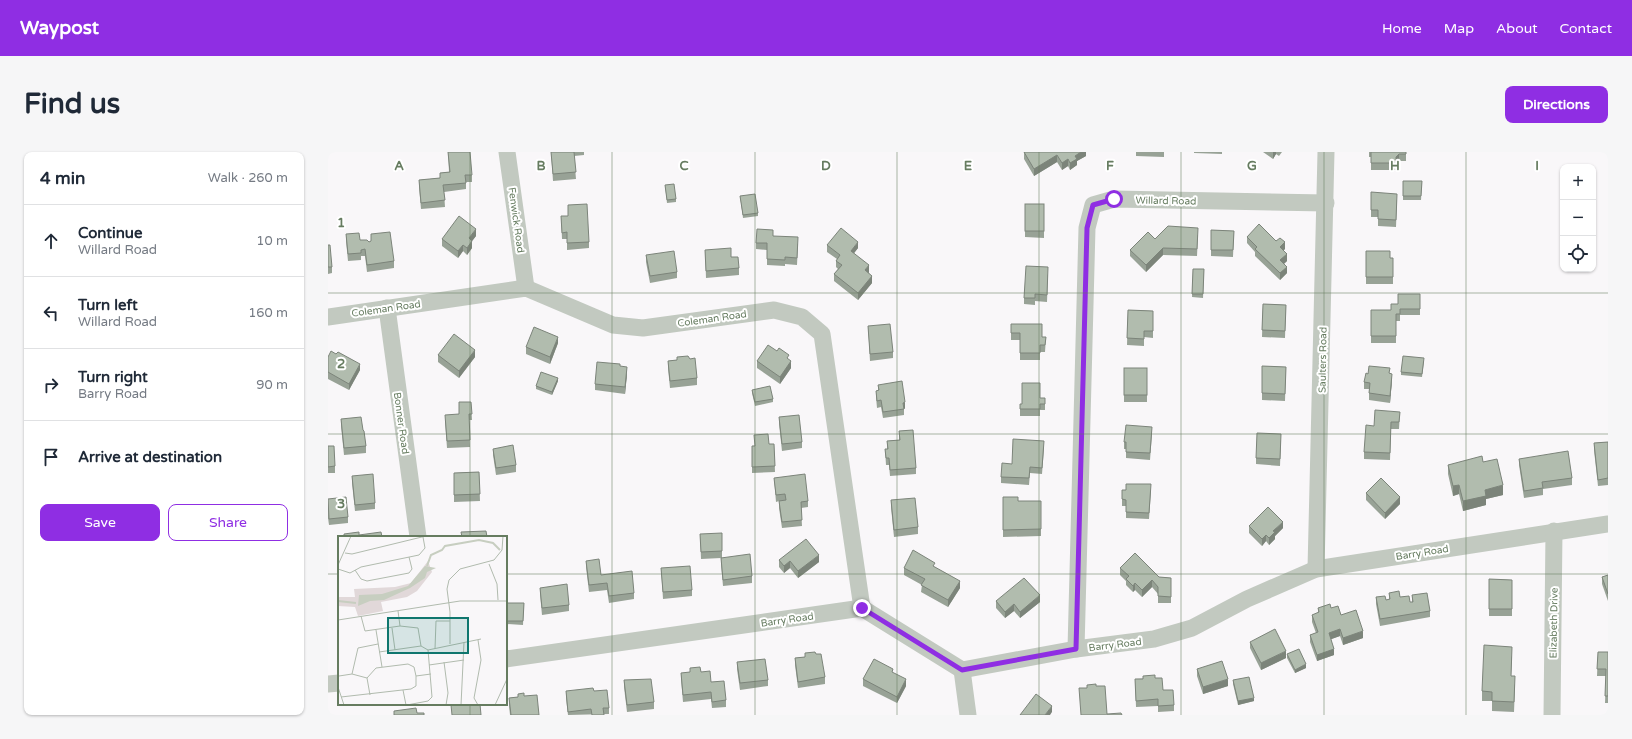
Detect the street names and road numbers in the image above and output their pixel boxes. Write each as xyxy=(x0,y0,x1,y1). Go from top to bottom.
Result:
street label: Fenwick Road xyxy=(505,186,527,254)
street label: Willard Road xyxy=(1135,194,1196,208)
street label: Coleman Road xyxy=(351,298,421,320)
street label: Coleman Road xyxy=(677,308,747,330)
street label: Saulters Road xyxy=(1316,327,1330,393)
street label: Bonner Road xyxy=(391,391,411,455)
street label: Barry Road xyxy=(1395,543,1449,563)
street label: Elizabeth Drive xyxy=(1547,587,1561,659)
street label: Barry Road xyxy=(760,610,814,630)
street label: Barry Road xyxy=(1088,636,1142,654)

